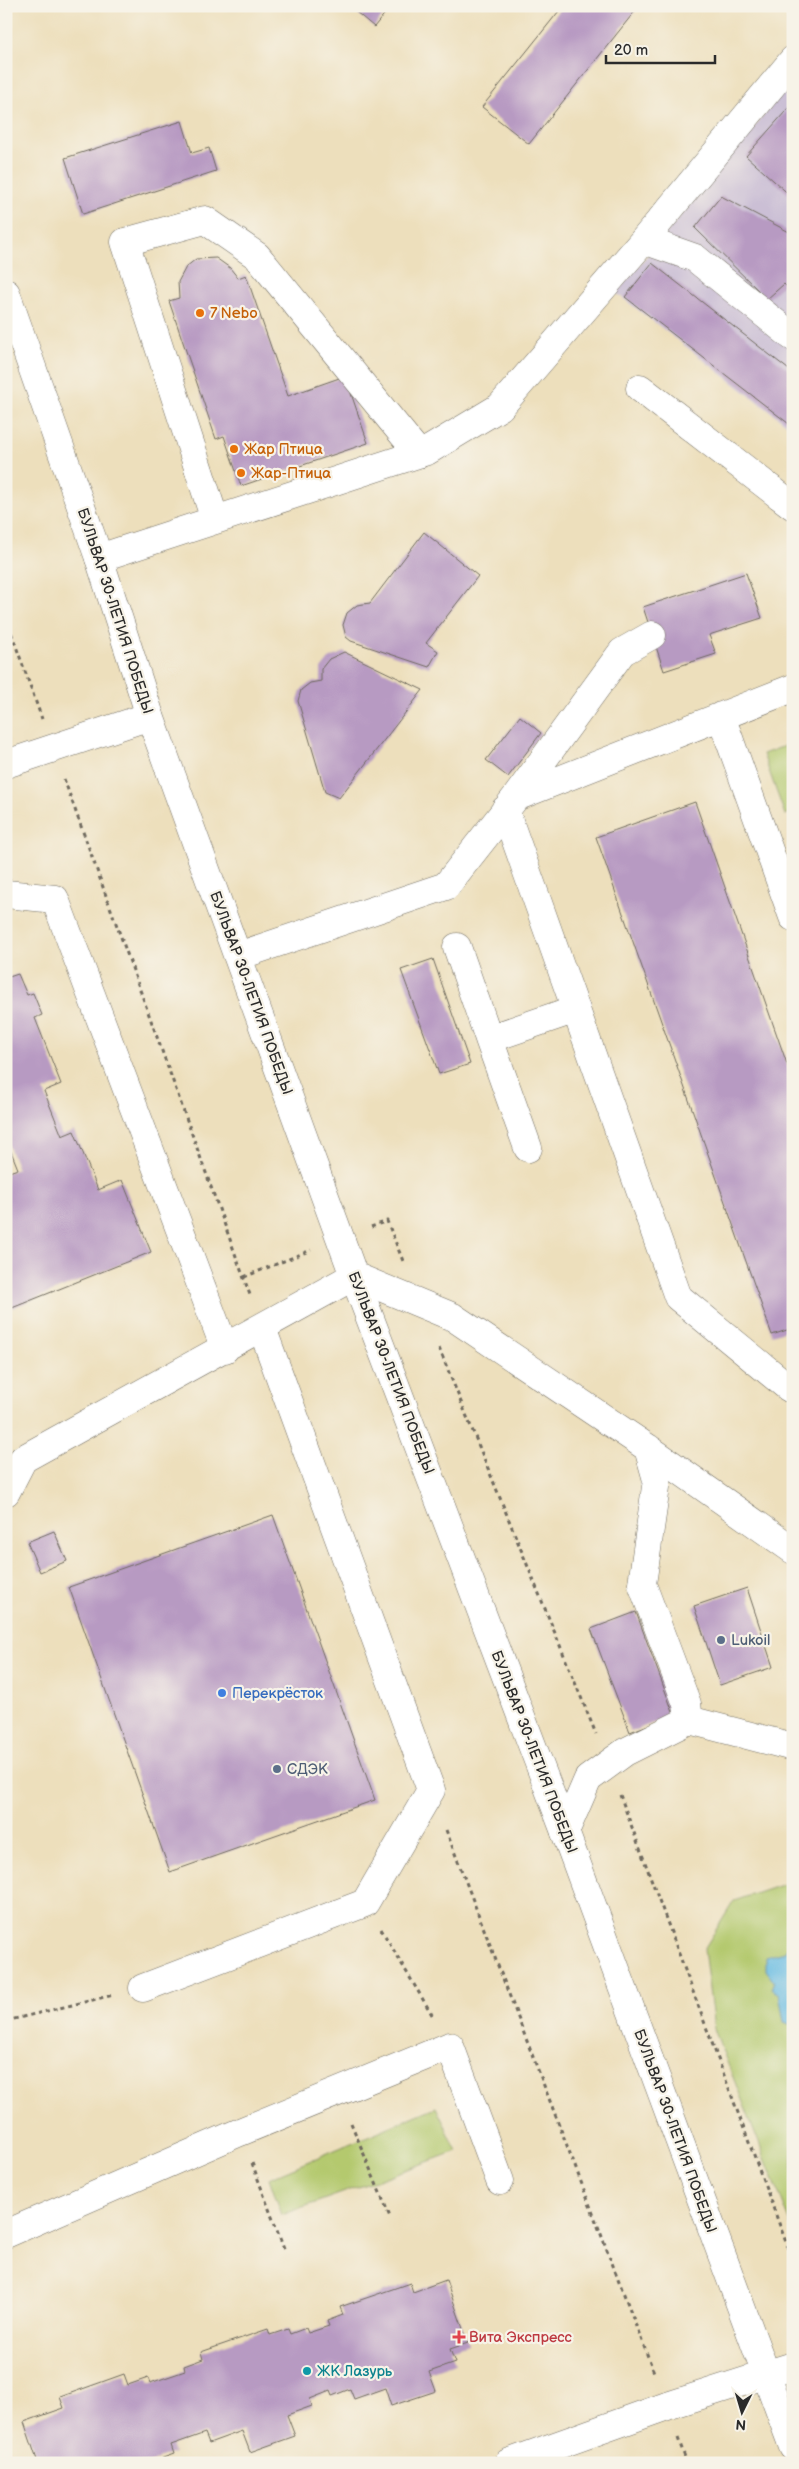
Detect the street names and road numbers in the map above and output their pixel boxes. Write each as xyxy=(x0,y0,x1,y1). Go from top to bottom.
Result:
street label: БУЛЬВАР 30-ЛЕТИЯ ПОБЕДЫ xyxy=(73,506,157,716)
street label: БУЛЬВАР 30-ЛЕТИЯ ПОБЕДЫ xyxy=(205,889,297,1097)
street label: БУЛЬВАР 30-ЛЕТИЯ ПОБЕДЫ xyxy=(344,1269,438,1477)
street label: БУЛЬВАР 30-ЛЕТИЯ ПОБЕДЫ xyxy=(487,1648,581,1856)
street label: БУЛЬВАР 30-ЛЕТИЯ ПОБЕДЫ xyxy=(629,2027,721,2235)

